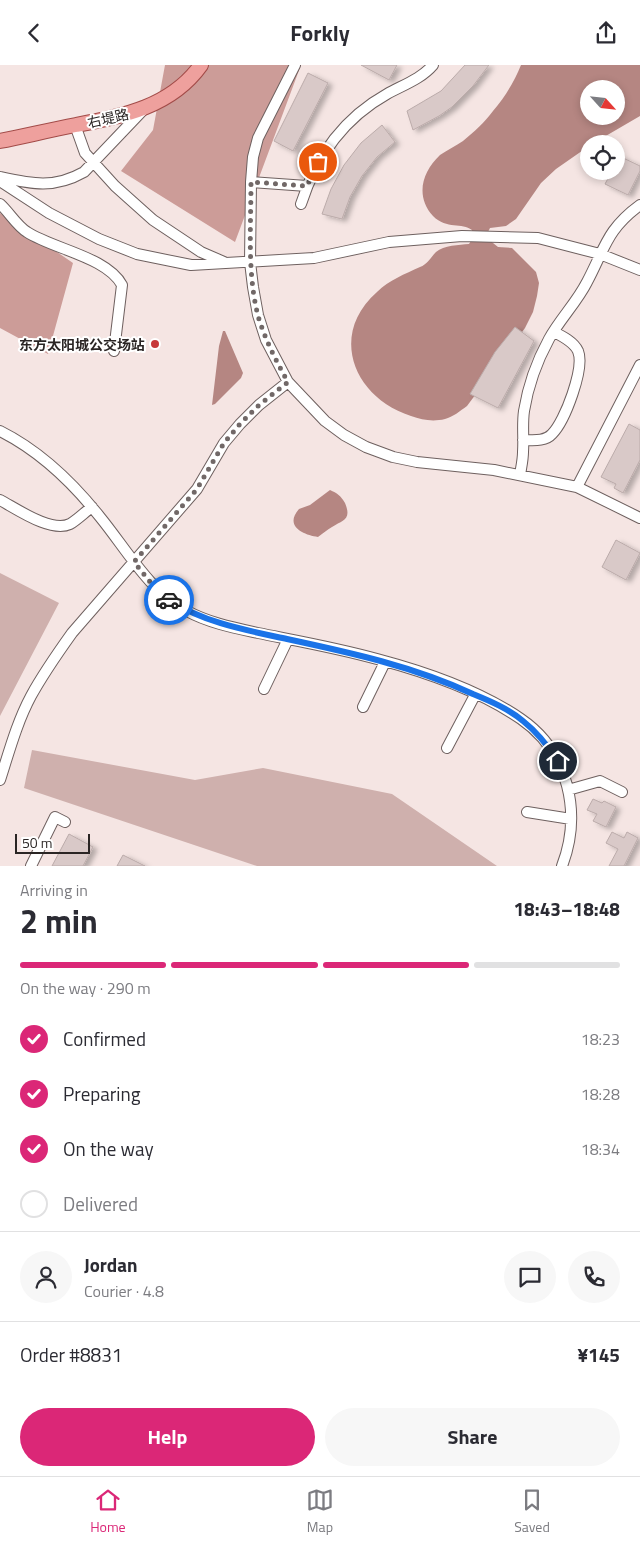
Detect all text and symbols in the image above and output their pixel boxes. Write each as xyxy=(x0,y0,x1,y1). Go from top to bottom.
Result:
text: Forkly xyxy=(290,16,350,50)
icon: back xyxy=(20,19,48,47)
icon: share xyxy=(592,19,620,47)
north arrow xyxy=(580,80,625,125)
map controls xyxy=(580,80,625,180)
street label: 右堤路 xyxy=(85,103,131,133)
button: locate xyxy=(580,135,625,180)
pin xyxy=(297,141,339,183)
icon: bag xyxy=(304,148,332,176)
place label: 东方太阳城公交场站 xyxy=(19,334,145,355)
marker: 东方太阳城公交场站 xyxy=(149,338,161,350)
courier xyxy=(144,575,194,625)
icon: car xyxy=(155,586,183,614)
pin xyxy=(537,740,579,782)
icon: home xyxy=(544,747,572,775)
scale bar xyxy=(15,831,90,854)
text: 50 m xyxy=(22,832,52,853)
text: Arriving in xyxy=(20,878,88,902)
text: 18:43–18:48 xyxy=(513,894,620,923)
text: 2 min xyxy=(20,897,98,945)
text: On the way · 290 m xyxy=(20,976,151,1000)
text: Confirmed xyxy=(63,1024,146,1053)
icon: check xyxy=(20,1025,48,1053)
text: 18:23 xyxy=(581,1027,620,1051)
text: Preparing xyxy=(63,1079,140,1108)
icon: check xyxy=(20,1080,48,1108)
text: 18:28 xyxy=(581,1082,620,1106)
text: On the way xyxy=(63,1134,154,1163)
icon: check xyxy=(20,1135,48,1163)
text: 18:34 xyxy=(581,1137,620,1161)
text: Delivered xyxy=(63,1189,138,1218)
text: Jordan xyxy=(84,1250,137,1279)
button: person xyxy=(20,1251,72,1303)
button: chat xyxy=(504,1251,556,1303)
button: phone xyxy=(568,1251,620,1303)
text: Courier · 4.8 xyxy=(84,1279,164,1303)
text: Order #8831 xyxy=(20,1340,122,1369)
text: ¥145 xyxy=(577,1340,620,1369)
button: Help xyxy=(20,1408,315,1466)
button: Share xyxy=(325,1408,620,1466)
tab: Home xyxy=(90,1486,126,1537)
tab: Map xyxy=(306,1486,334,1537)
tab: Saved xyxy=(514,1486,550,1537)

